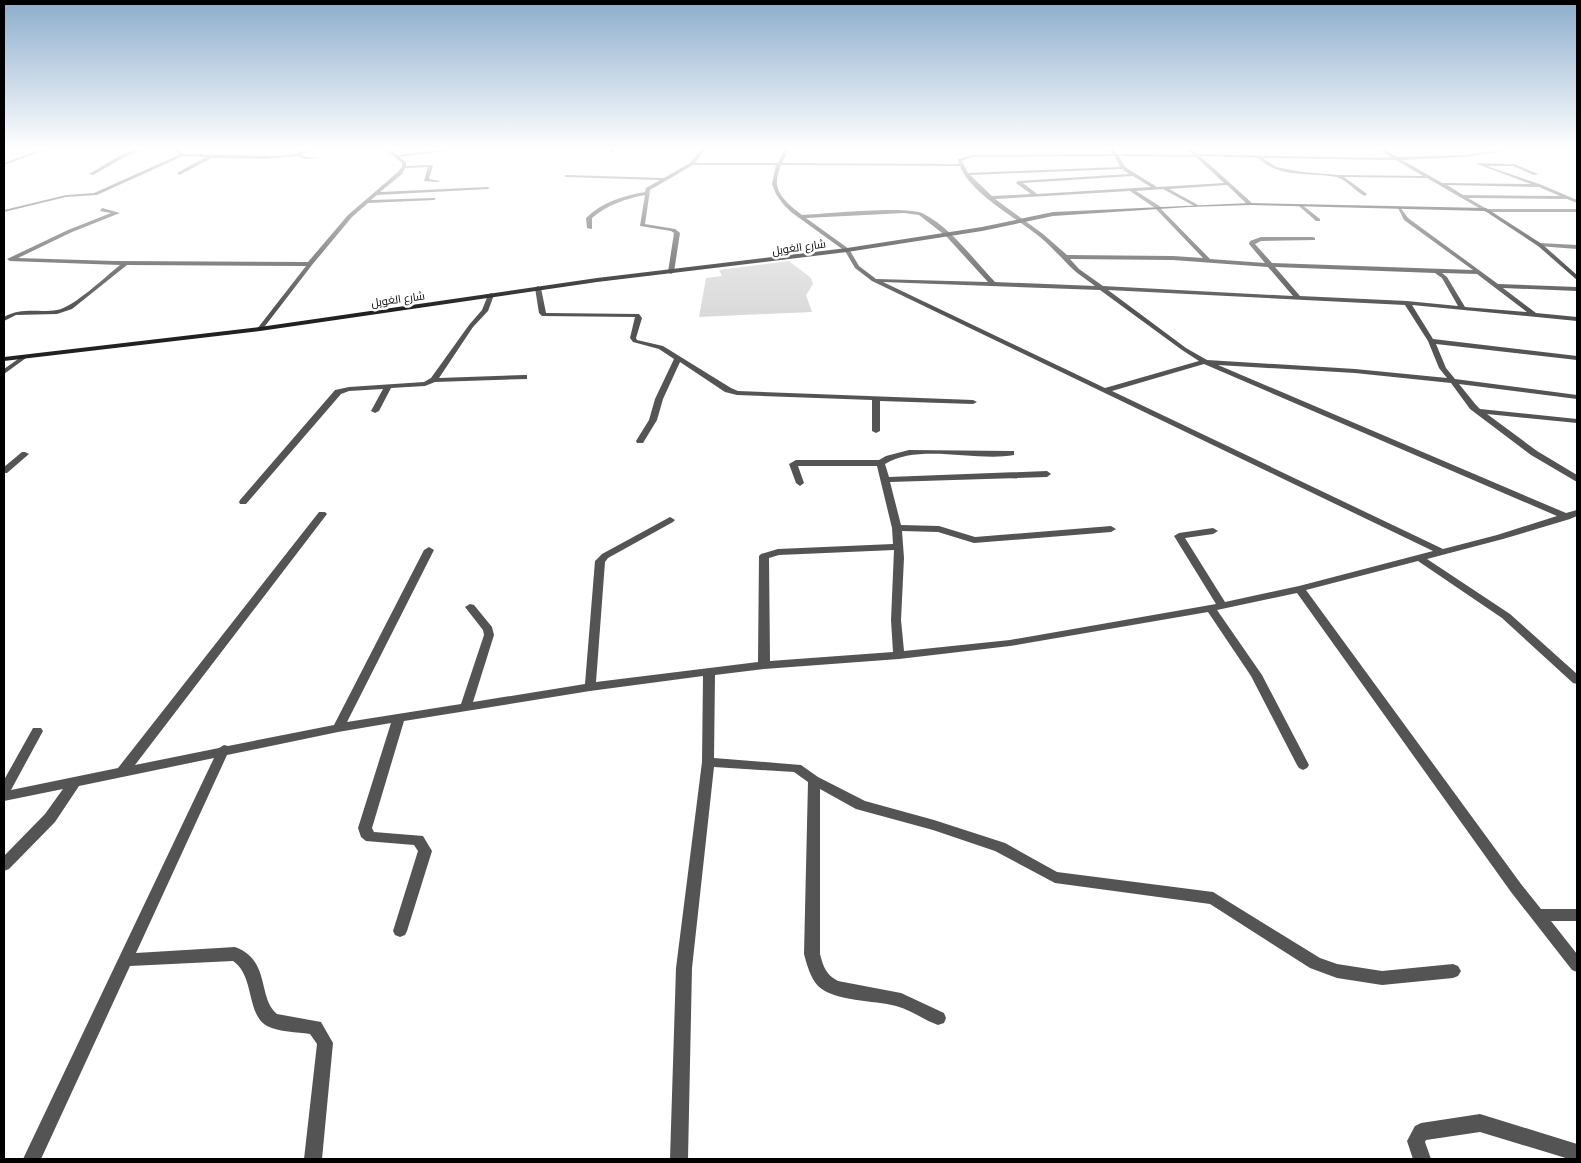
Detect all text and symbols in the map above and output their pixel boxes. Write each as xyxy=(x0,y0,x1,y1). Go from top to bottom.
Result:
street label: شارع الغويل xyxy=(771,236,827,259)
street label: شارع الغويل xyxy=(370,288,426,311)

